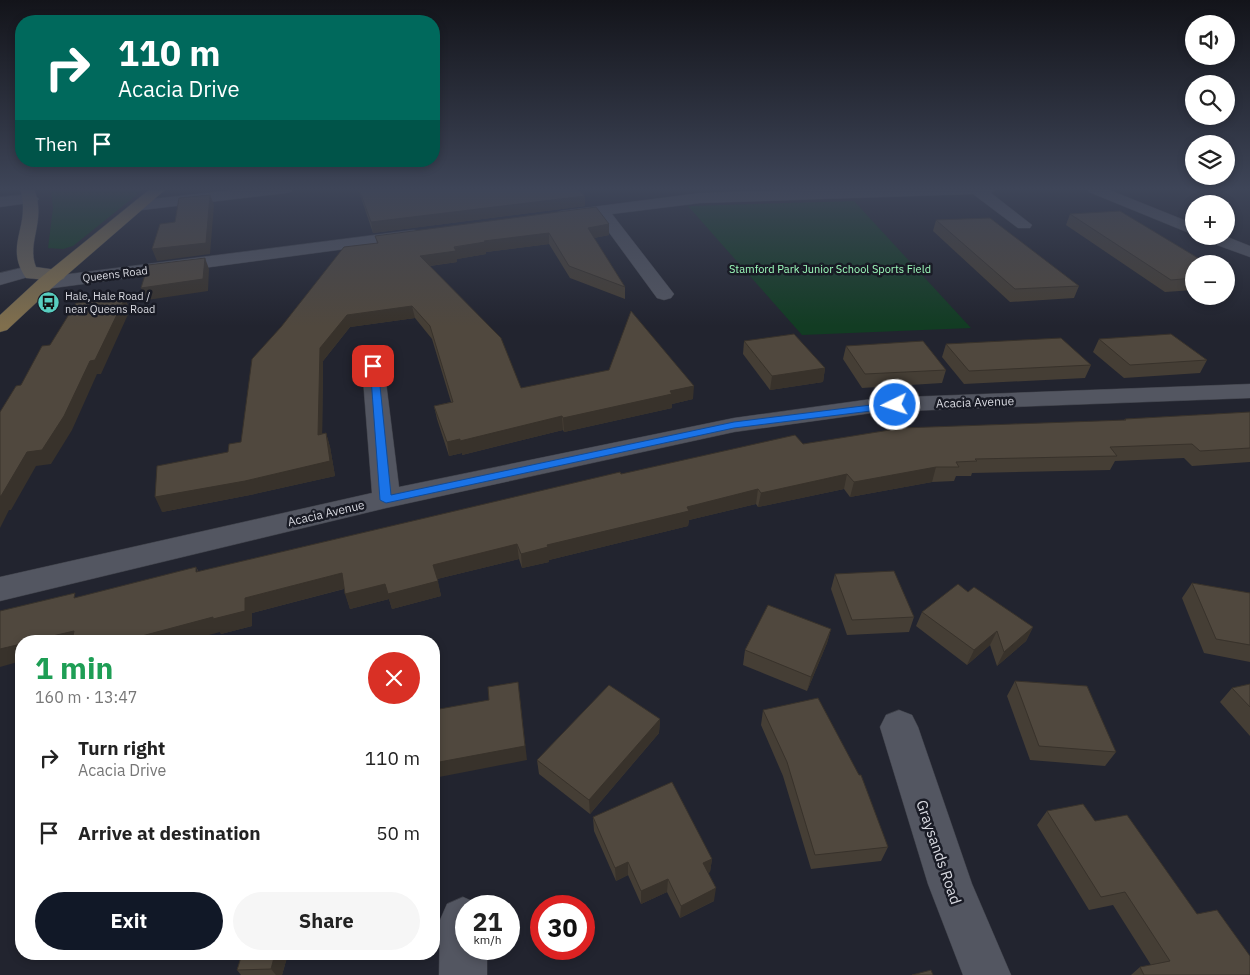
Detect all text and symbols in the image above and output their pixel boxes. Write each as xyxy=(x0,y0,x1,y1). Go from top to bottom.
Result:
map controls xyxy=(1185,15,1235,305)
button: sound xyxy=(1185,15,1235,65)
text: 110 m xyxy=(118,30,221,76)
icon: right xyxy=(35,35,100,100)
text: Acacia Drive xyxy=(118,74,240,103)
button: search xyxy=(1185,75,1235,125)
icon: arrive xyxy=(88,130,116,158)
text: Then xyxy=(35,132,78,156)
button: layers xyxy=(1185,135,1235,185)
button: + xyxy=(1185,195,1235,245)
button: − xyxy=(1185,255,1235,305)
park label: Stamford Park Junior School Sports Field xyxy=(729,262,931,276)
street label: Queens Road xyxy=(82,263,148,285)
place label: Hale, Hale Road / near Queens Road xyxy=(65,289,155,316)
bus stop icon: Hale, Hale Road / near Queens Road xyxy=(37,290,61,314)
pin xyxy=(352,345,394,387)
icon: arrive xyxy=(359,352,387,380)
position arrow xyxy=(868,378,920,430)
street label: Acacia Avenue xyxy=(936,393,1015,411)
street label: Acacia Avenue xyxy=(286,497,366,529)
text: 1 min xyxy=(35,648,113,687)
button: close xyxy=(368,652,420,704)
text: 160 m · 13:47 xyxy=(35,687,137,707)
text: Turn right xyxy=(78,736,165,760)
icon: right xyxy=(35,744,63,772)
text: 110 m xyxy=(365,746,420,770)
text: Acacia Drive xyxy=(78,760,166,780)
street label: Graysands Road xyxy=(912,797,966,907)
icon: arrive xyxy=(35,819,63,847)
text: Arrive at destination xyxy=(78,821,261,845)
text: 50 m xyxy=(376,821,420,845)
button: Exit xyxy=(35,892,223,950)
button: Share xyxy=(233,892,420,950)
speed limit sign: 30 xyxy=(530,895,595,960)
text: 21 xyxy=(472,905,503,938)
text: km/h xyxy=(473,932,502,947)

